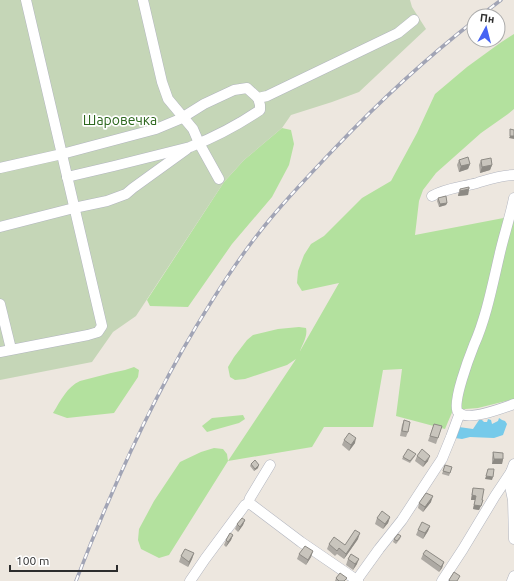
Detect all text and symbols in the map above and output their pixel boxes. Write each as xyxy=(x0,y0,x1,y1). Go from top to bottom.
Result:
north arrow xyxy=(466,8,506,48)
text: Пн xyxy=(479,11,495,25)
park label: Шаровечка xyxy=(83,112,157,128)
scale bar xyxy=(10,547,117,573)
text: 100 m xyxy=(16,554,49,567)

